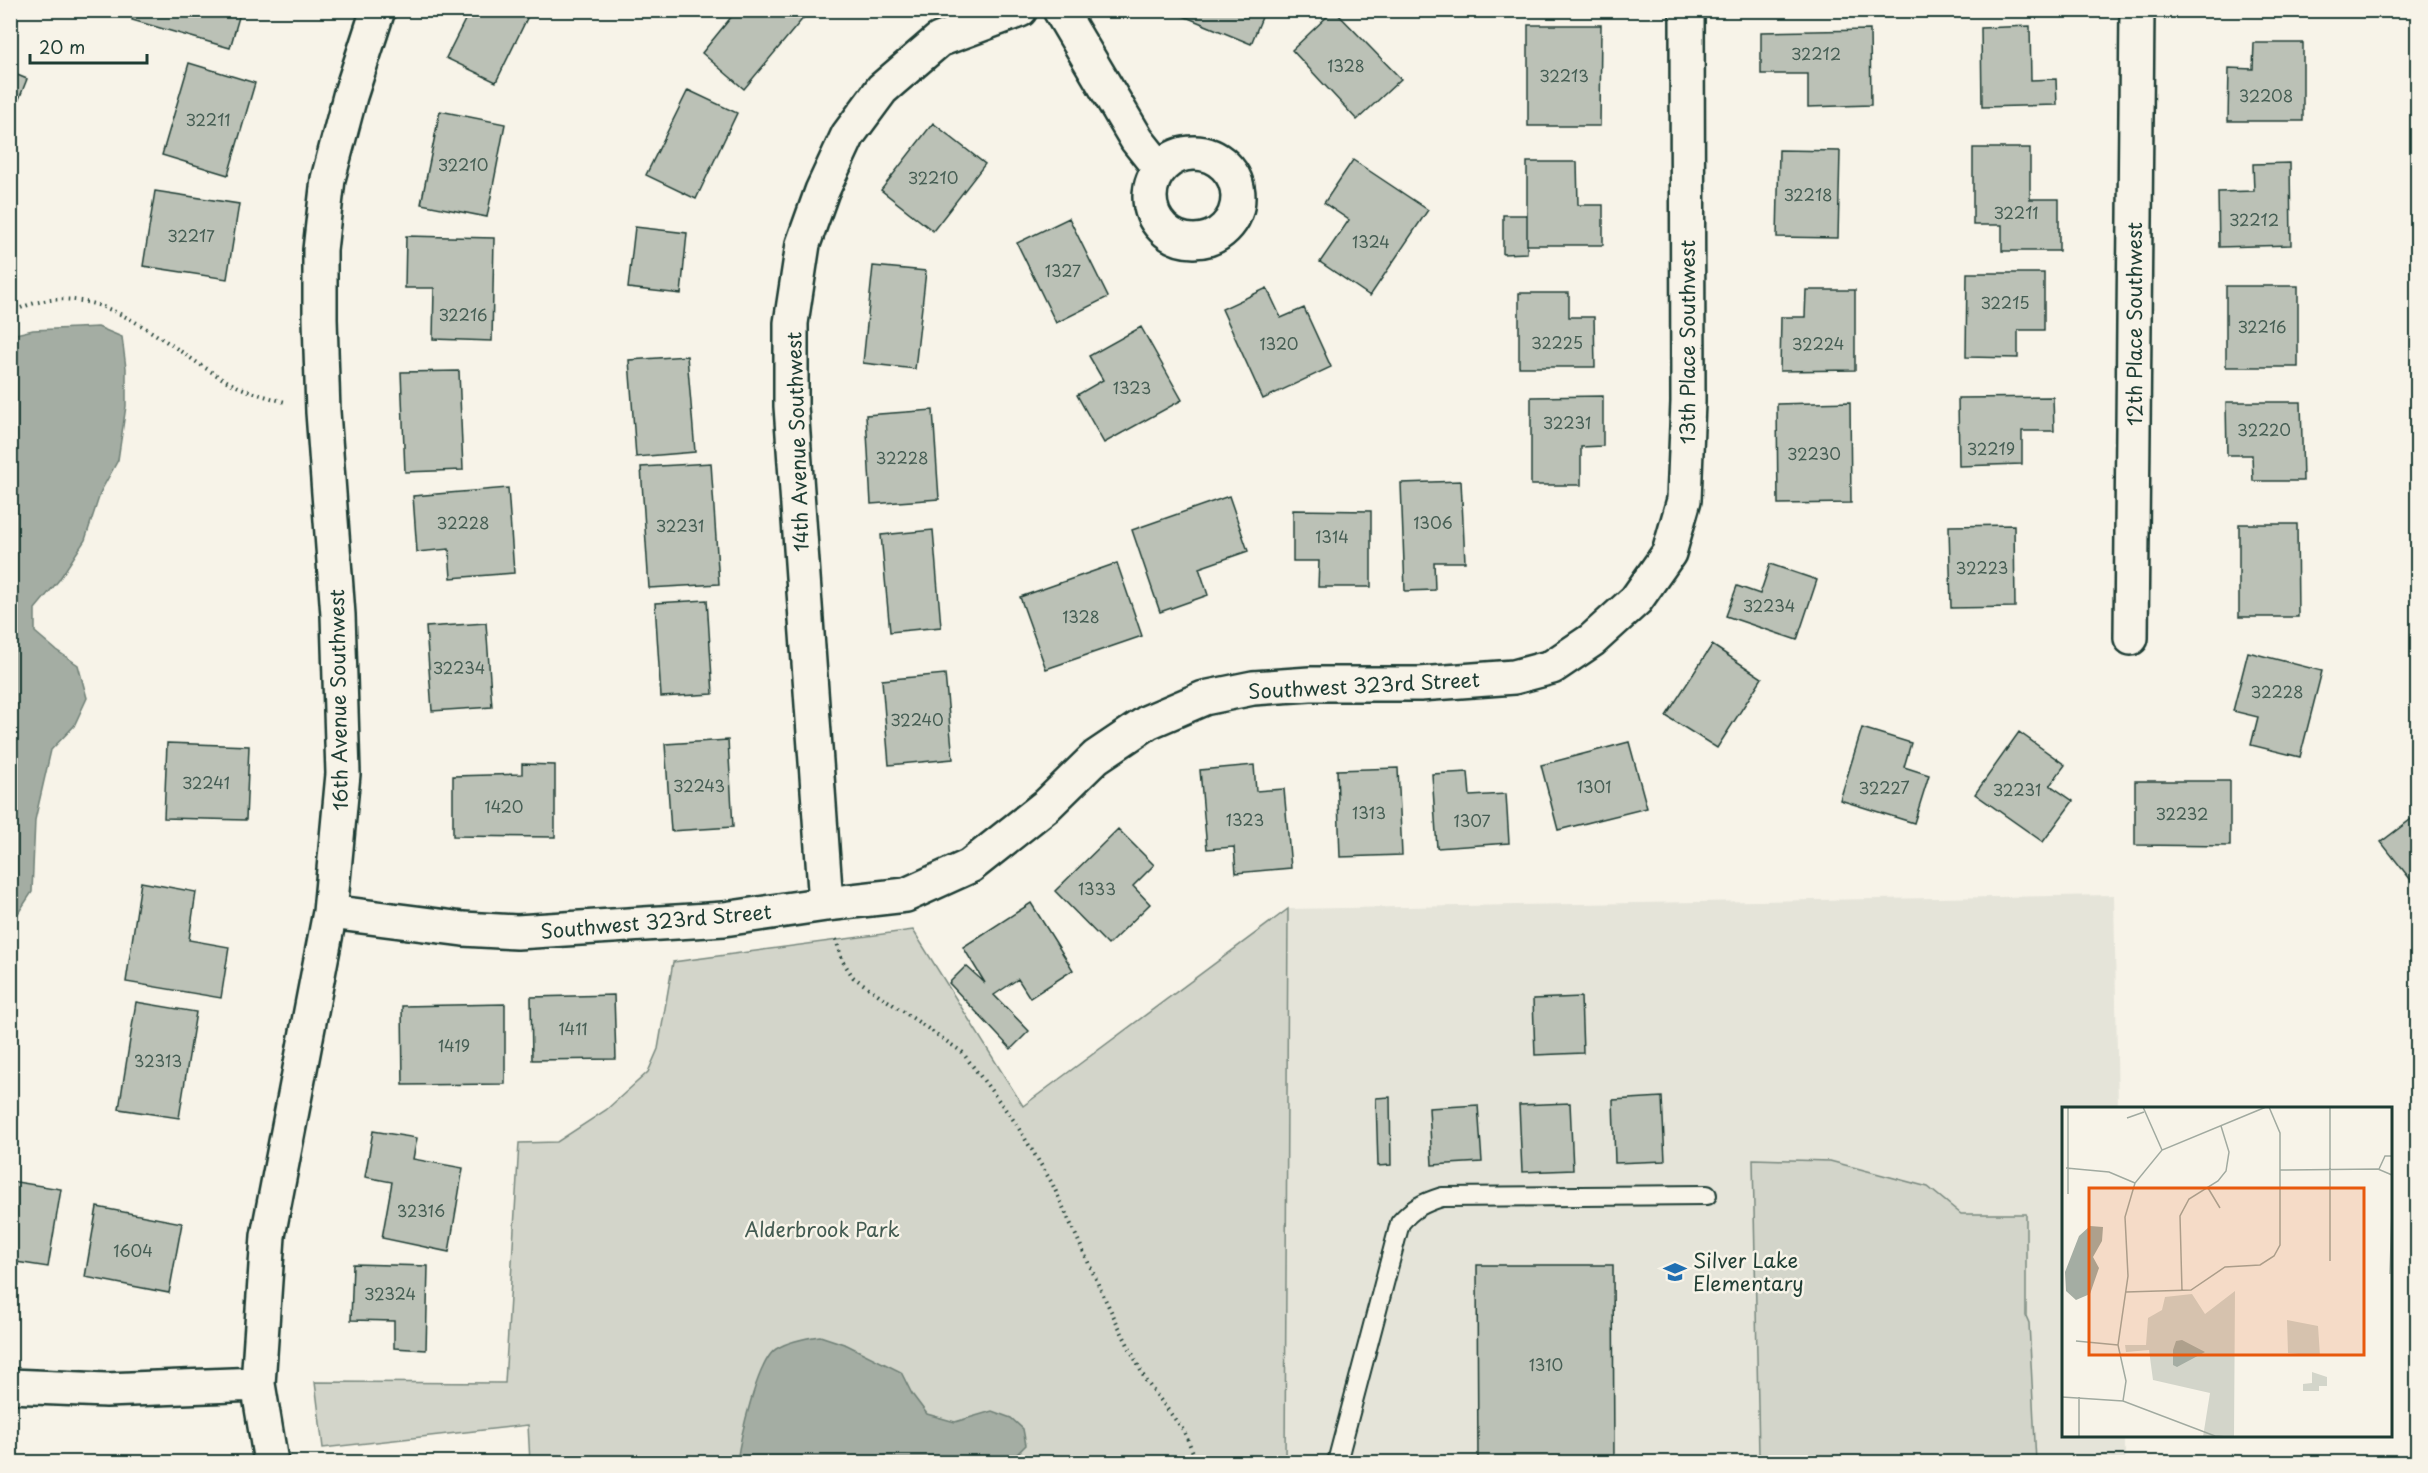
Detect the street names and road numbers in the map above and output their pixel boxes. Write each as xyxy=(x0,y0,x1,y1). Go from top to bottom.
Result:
street label: 12th Place Southwest xyxy=(2119,222,2149,426)
street label: 13th Place Southwest xyxy=(1672,240,1702,444)
street label: 14th Avenue Southwest xyxy=(778,331,816,553)
street label: 16th Avenue Southwest xyxy=(321,589,355,811)
street label: Southwest 323rd Street xyxy=(1247,664,1481,706)
street label: Southwest 323rd Street xyxy=(539,896,773,946)

